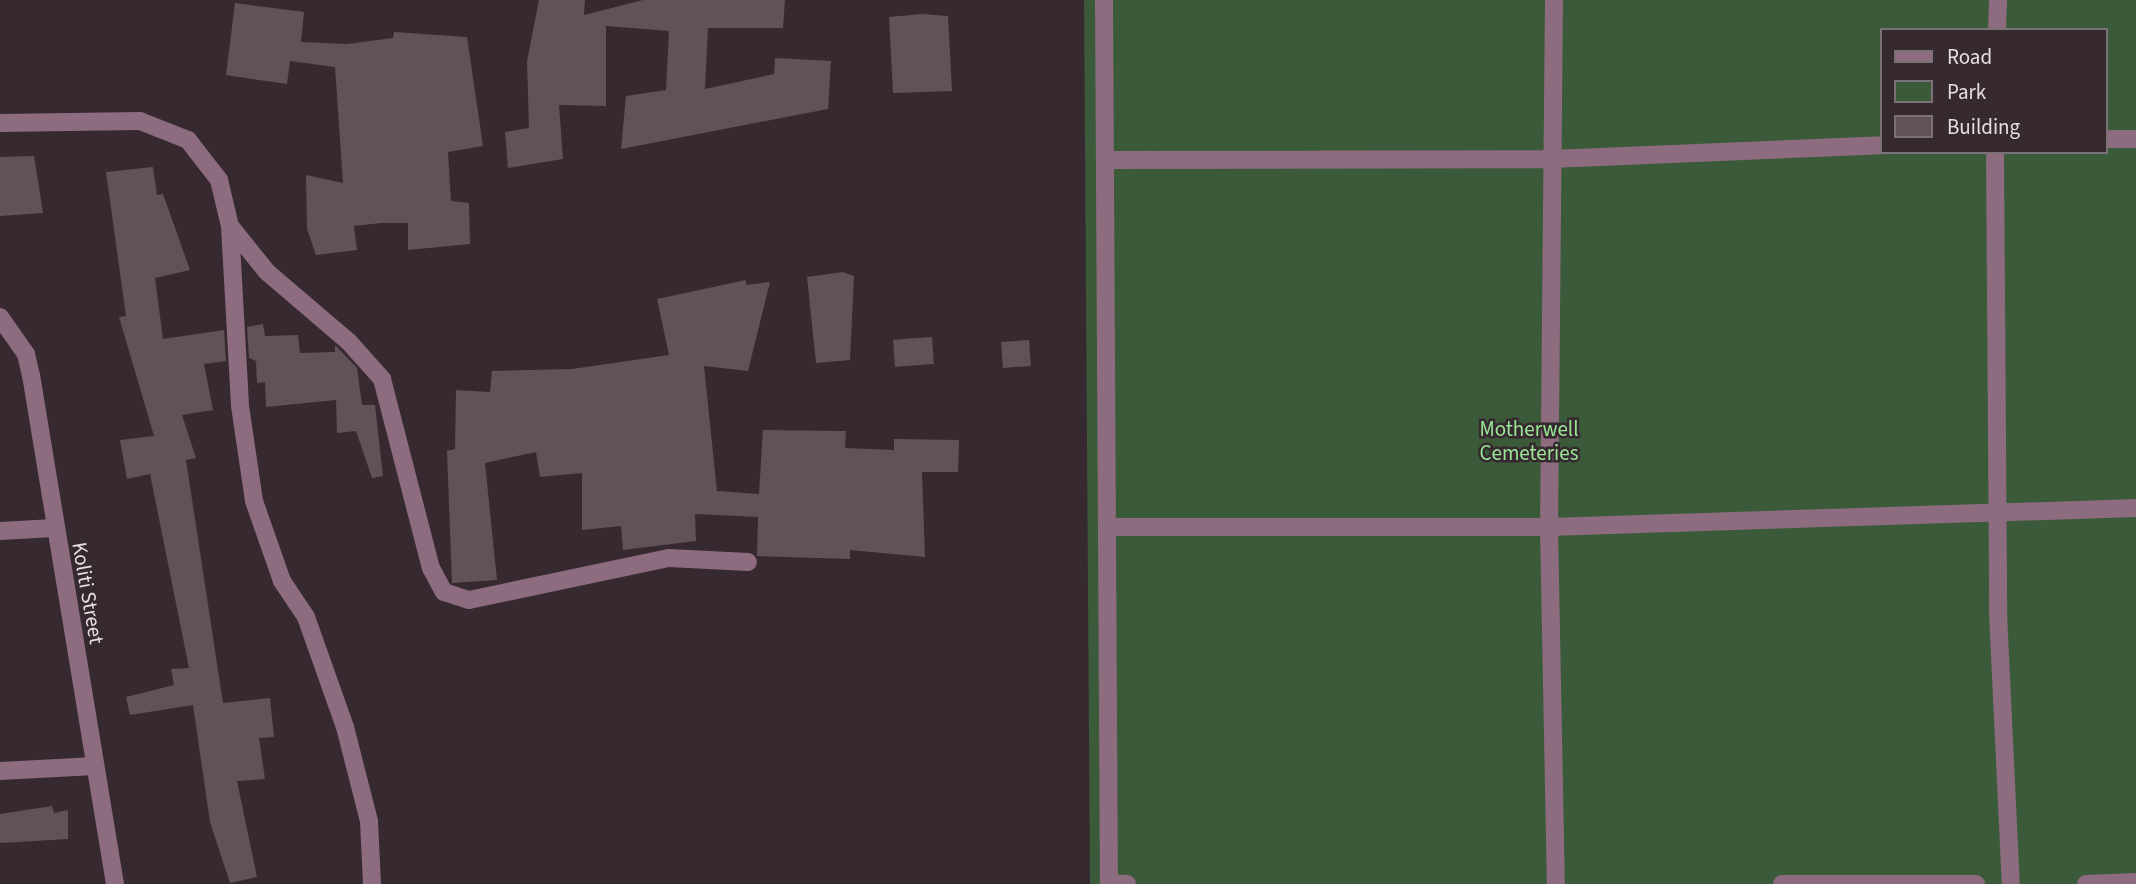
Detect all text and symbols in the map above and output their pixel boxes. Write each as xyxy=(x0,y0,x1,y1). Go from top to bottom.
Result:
legend xyxy=(1881,28,2108,154)
text: Road xyxy=(1947,42,1992,72)
text: Park xyxy=(1947,77,1986,107)
text: Building xyxy=(1947,112,2020,142)
park label: Motherwell Cemeteries xyxy=(1479,416,1579,466)
street label: Koliti Street xyxy=(67,540,109,646)

